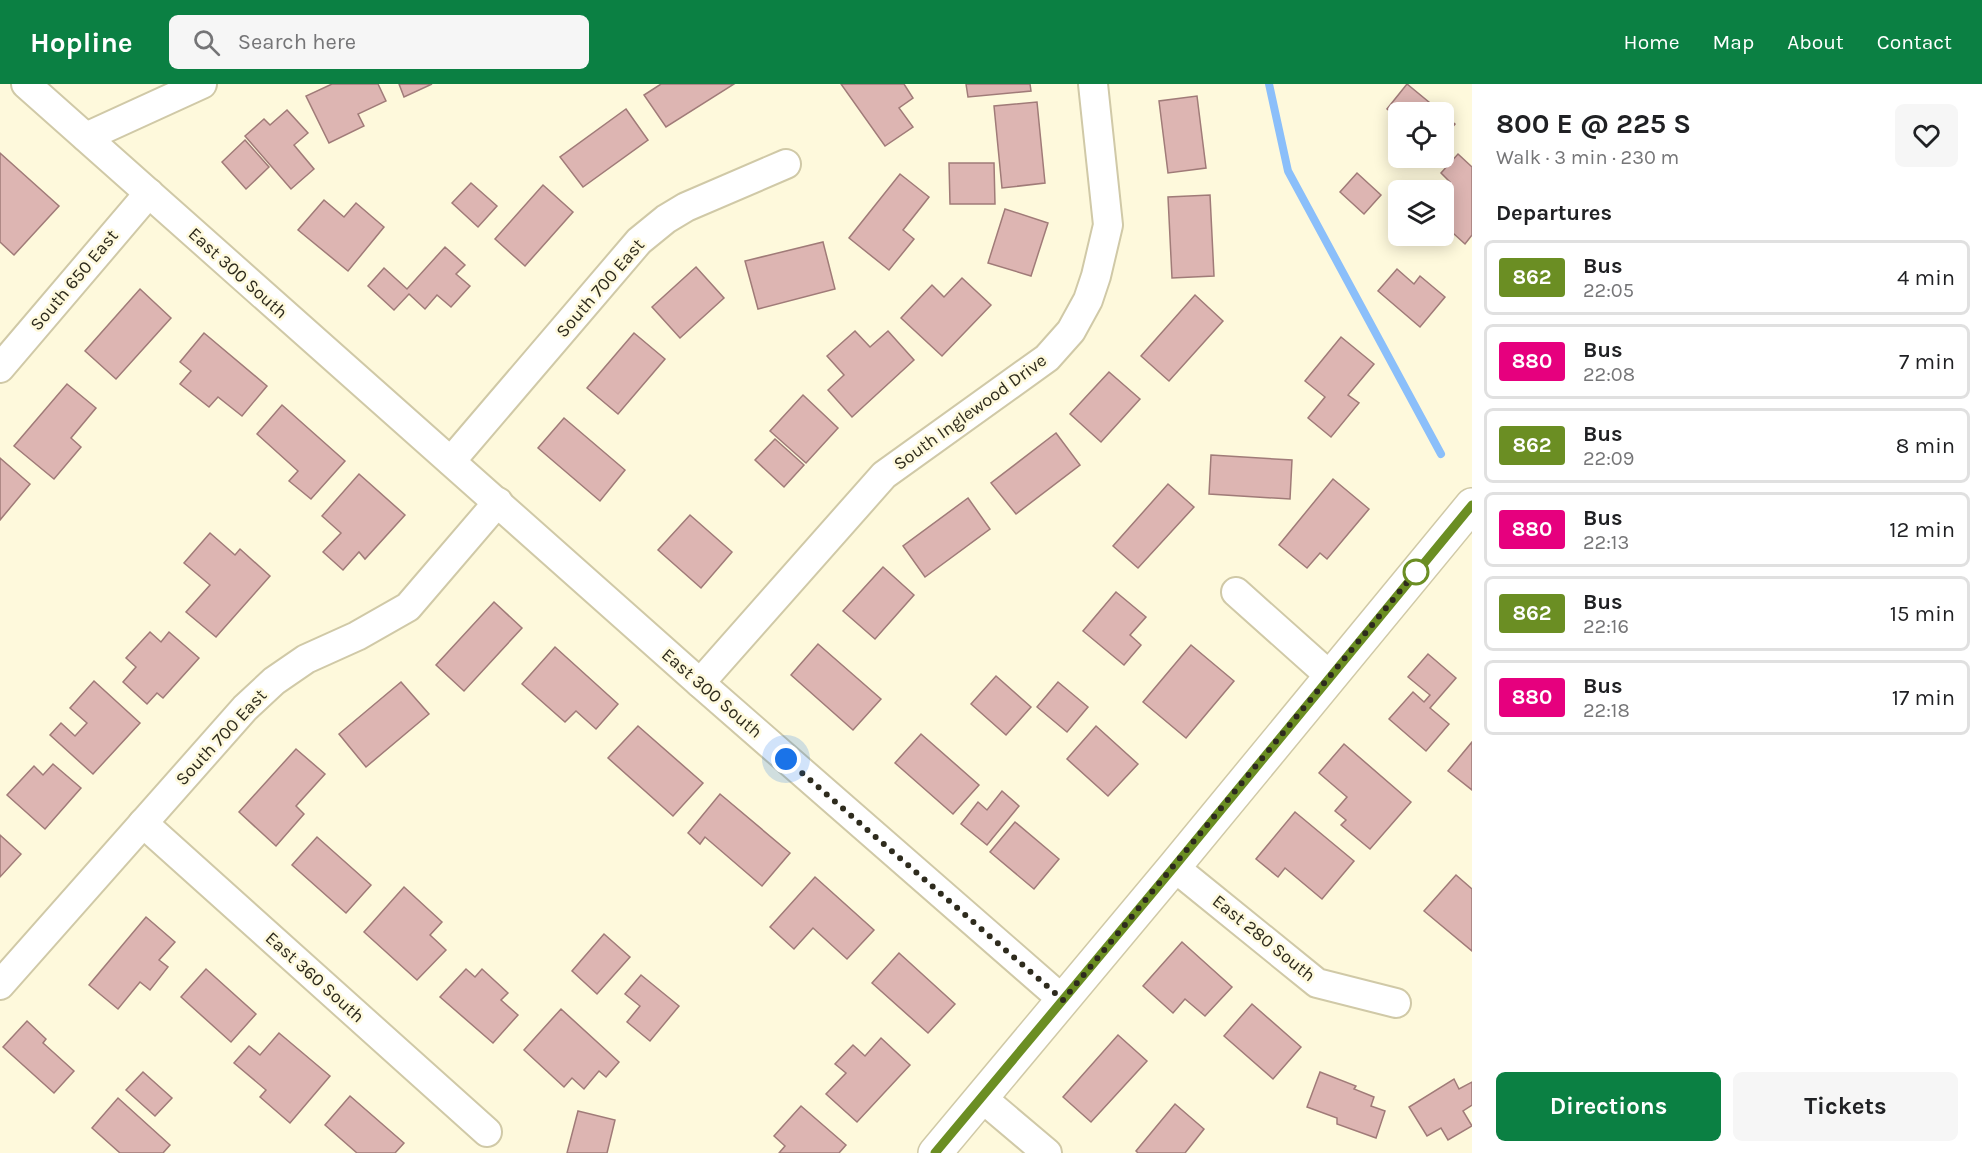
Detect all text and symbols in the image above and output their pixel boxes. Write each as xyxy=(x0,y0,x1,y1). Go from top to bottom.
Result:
search box xyxy=(169,15,589,69)
text: Hopline xyxy=(30,26,133,59)
icon: search xyxy=(190,26,223,59)
text: Search here xyxy=(238,29,356,55)
text: Home xyxy=(1624,30,1680,54)
text: Map xyxy=(1713,30,1754,54)
text: About xyxy=(1787,30,1844,54)
text: Contact xyxy=(1877,30,1952,54)
map controls xyxy=(1388,102,1454,246)
button: locate xyxy=(1388,102,1454,168)
button: heart xyxy=(1895,104,1958,167)
text: 800 E @ 225 S xyxy=(1496,107,1691,140)
text: Walk · 3 min · 230 m xyxy=(1496,146,1679,169)
button: layers xyxy=(1388,180,1454,246)
text: Departures xyxy=(1496,200,1612,226)
street label: East 300 South xyxy=(184,223,292,323)
street label: South 650 East xyxy=(25,225,123,335)
street label: South 700 East xyxy=(551,234,649,342)
text: Bus xyxy=(1583,253,1623,279)
text: 862 xyxy=(1512,265,1552,289)
text: 4 min xyxy=(1897,265,1955,291)
text: 22:05 xyxy=(1583,279,1634,302)
text: Bus xyxy=(1583,337,1623,363)
street label: South Inglewood Drive xyxy=(889,349,1051,475)
text: 880 xyxy=(1512,349,1552,373)
text: 7 min xyxy=(1899,349,1955,375)
text: 22:08 xyxy=(1583,363,1635,386)
text: Bus xyxy=(1583,421,1623,447)
text: 862 xyxy=(1512,433,1552,457)
text: 8 min xyxy=(1896,433,1955,459)
text: 22:09 xyxy=(1583,447,1634,470)
text: Bus xyxy=(1583,505,1623,531)
text: 880 xyxy=(1512,517,1552,541)
text: 12 min xyxy=(1889,517,1955,543)
text: 22:13 xyxy=(1583,531,1629,554)
unlabelled marker xyxy=(1403,559,1429,585)
text: Bus xyxy=(1583,589,1623,615)
text: 862 xyxy=(1512,601,1552,625)
text: 15 min xyxy=(1890,601,1955,627)
text: 22:16 xyxy=(1583,615,1629,638)
street label: East 300 South xyxy=(657,643,767,743)
text: Bus xyxy=(1583,673,1623,699)
street label: South 700 East xyxy=(171,684,271,790)
text: 880 xyxy=(1512,685,1552,709)
text: 17 min xyxy=(1892,685,1955,711)
text: 22:18 xyxy=(1583,699,1630,722)
your location xyxy=(771,744,801,774)
street label: East 280 South xyxy=(1208,890,1320,986)
street label: East 360 South xyxy=(261,927,369,1027)
button: Directions xyxy=(1496,1072,1721,1141)
button: Tickets xyxy=(1733,1072,1958,1141)

